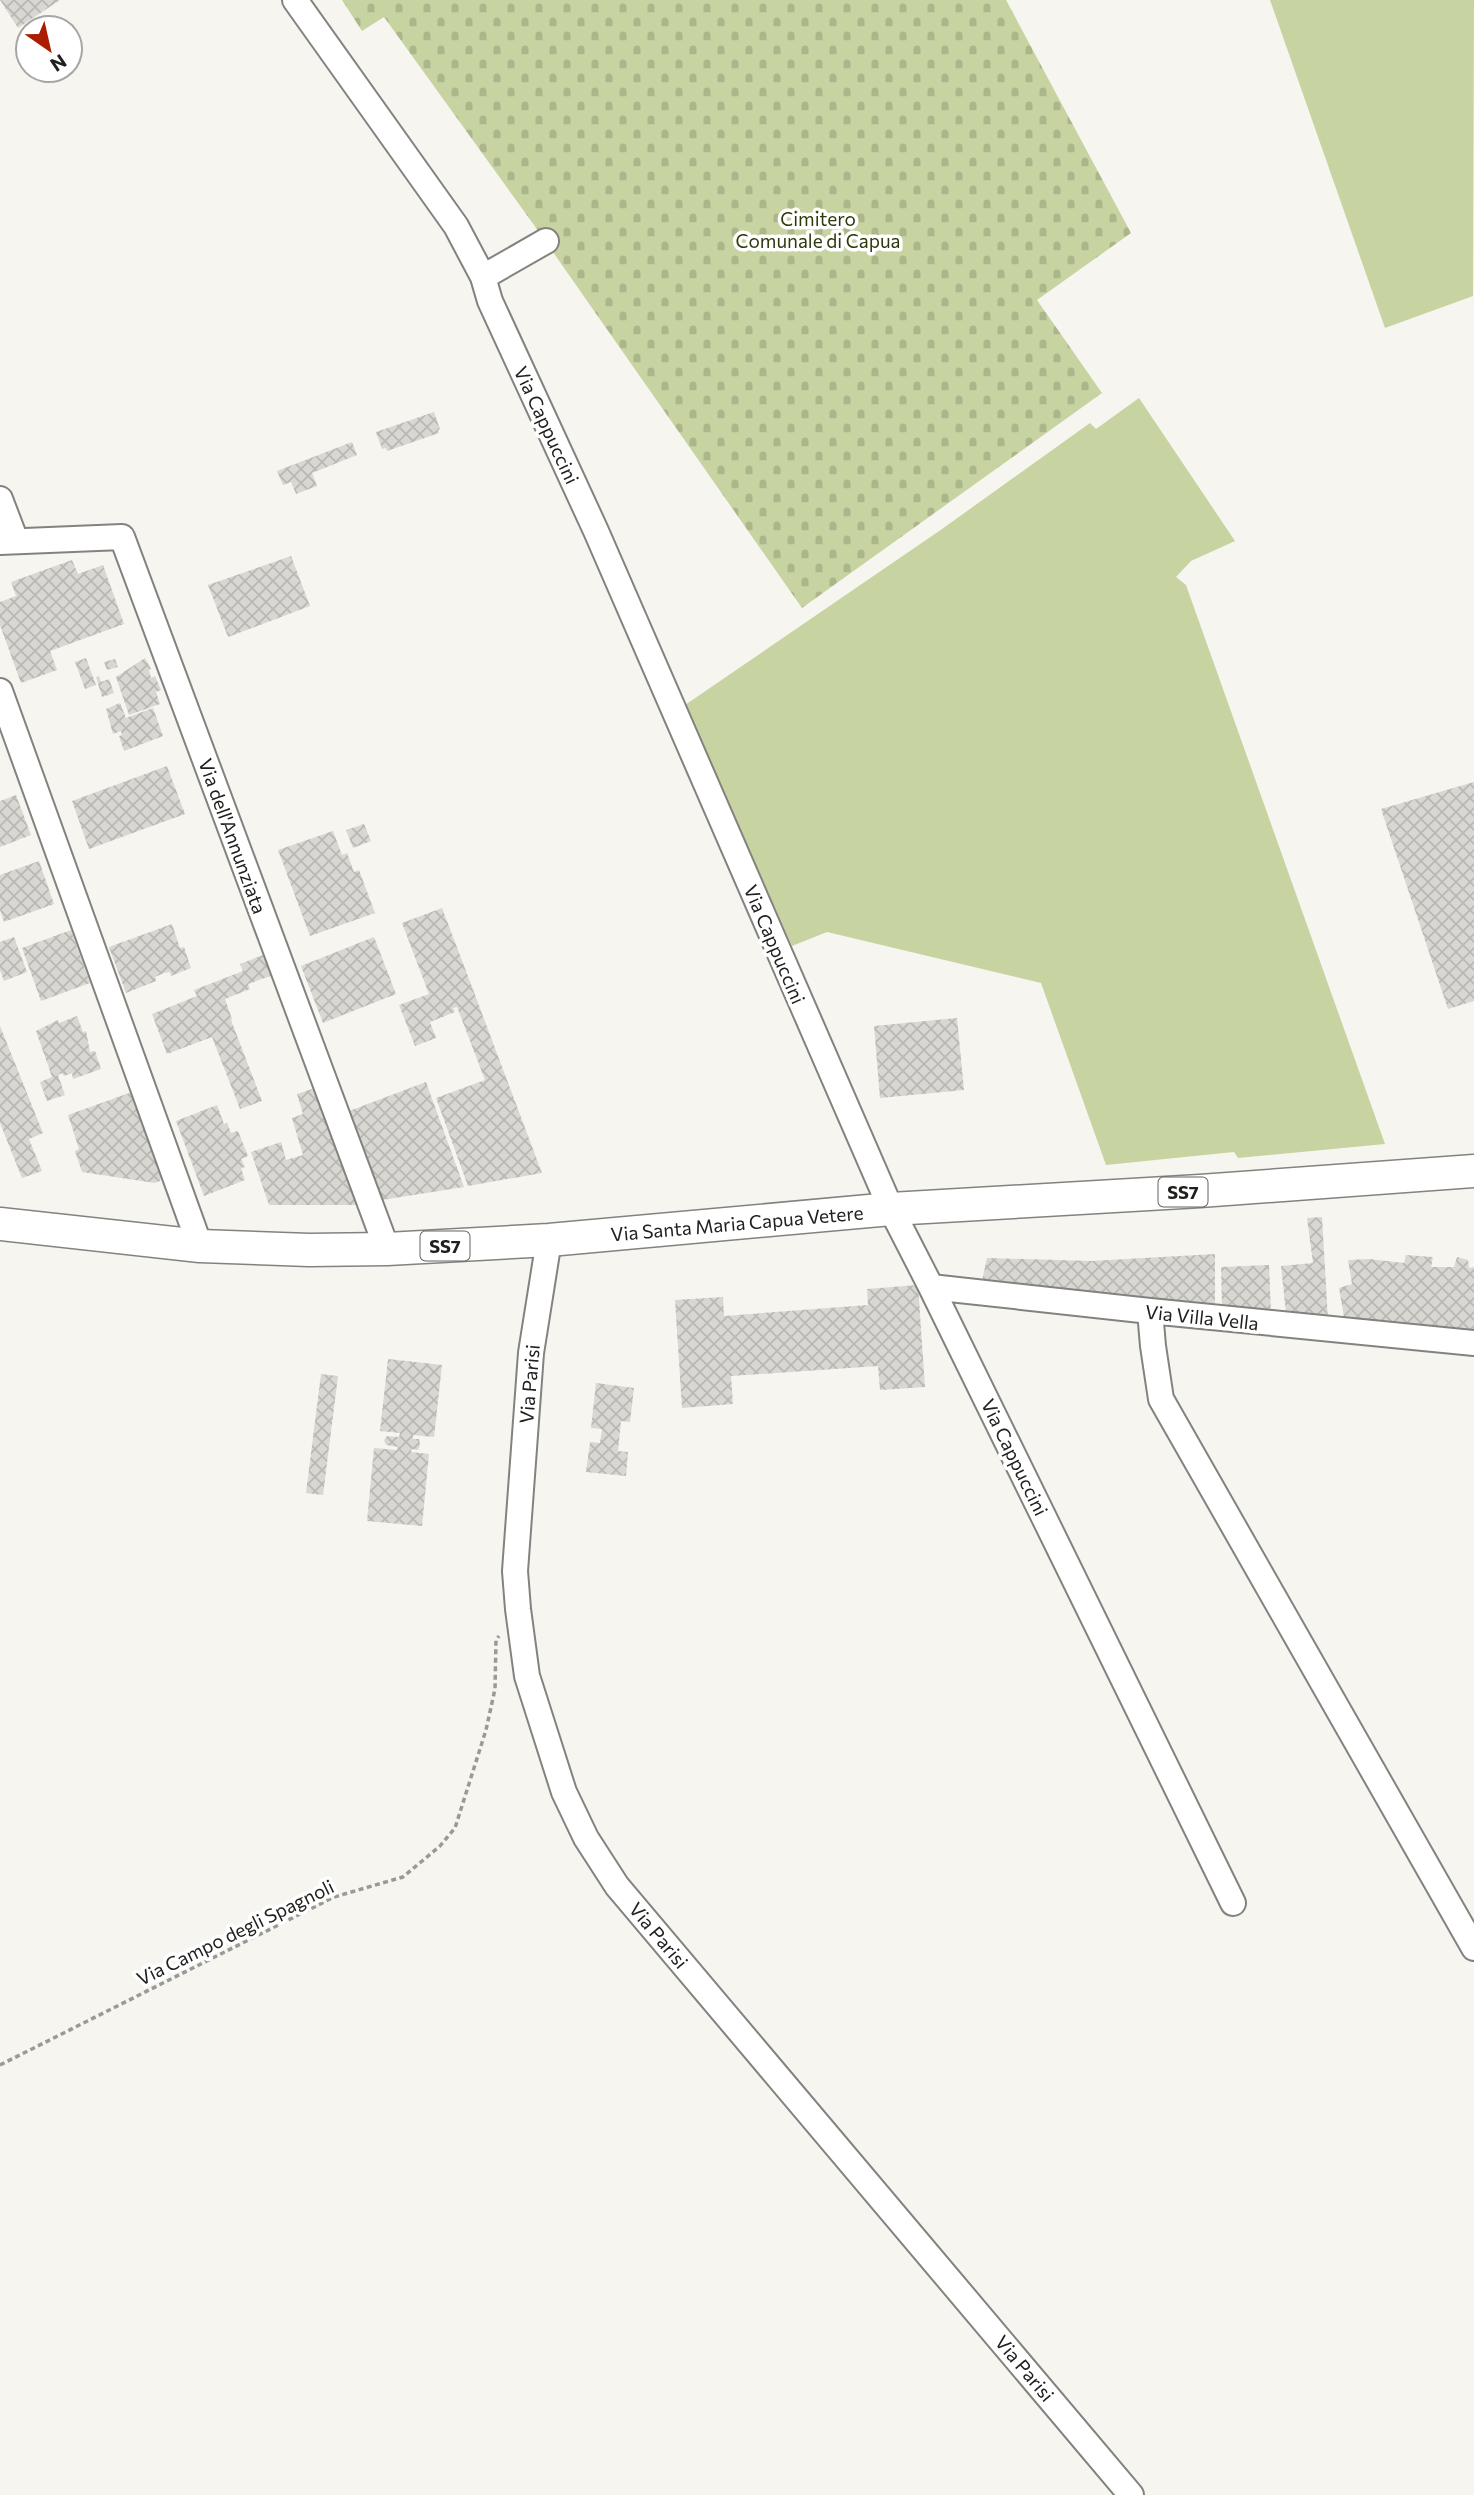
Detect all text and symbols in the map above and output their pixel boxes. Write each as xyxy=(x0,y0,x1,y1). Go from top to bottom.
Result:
north arrow xyxy=(14,14,84,84)
text: N xyxy=(46,50,71,77)
park label: Cimitero Comunale di Capua xyxy=(735,207,901,252)
street label: Via Cappuccini xyxy=(510,363,584,487)
street label: Via dell'Annunziata xyxy=(194,755,272,917)
street label: Via Cappuccini xyxy=(740,881,810,1007)
road number: SS7 xyxy=(1158,1177,1208,1206)
street label: Via Santa Maria Capua Vetere xyxy=(610,1200,864,1246)
road number: SS7 xyxy=(420,1232,470,1260)
street label: Via Villa Vella xyxy=(1144,1300,1260,1334)
street label: Via Parisi xyxy=(514,1343,544,1425)
street label: Via Cappuccini xyxy=(977,1395,1053,1519)
street label: Via Campo degli Spagnoli xyxy=(133,1874,337,1990)
street label: Via Parisi xyxy=(625,1897,693,1973)
street label: Via Parisi xyxy=(991,2330,1059,2406)

